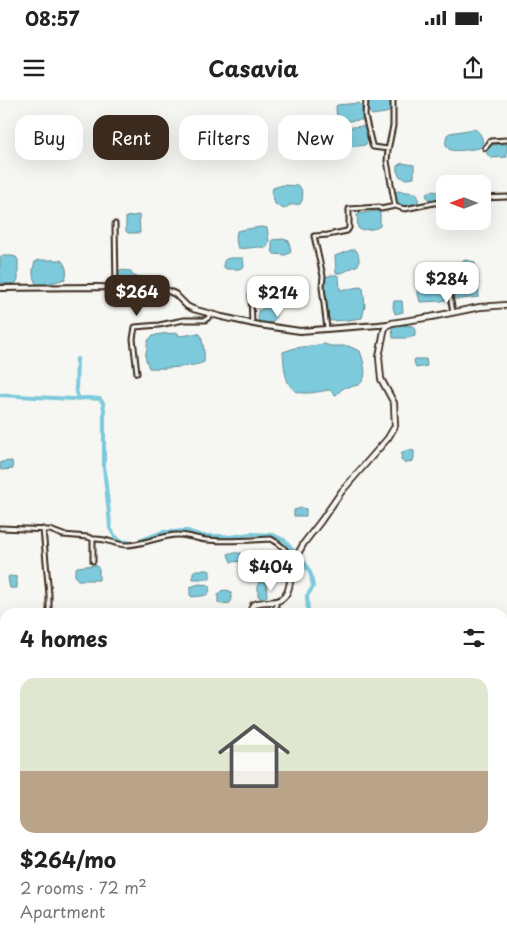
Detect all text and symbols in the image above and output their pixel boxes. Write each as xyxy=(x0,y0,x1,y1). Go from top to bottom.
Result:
text: 08:57 xyxy=(25,4,79,32)
text: Casavia xyxy=(208,51,299,84)
icon: menu xyxy=(20,54,48,82)
icon: share xyxy=(459,54,487,82)
chip: Buy xyxy=(15,115,83,160)
chip: Rent xyxy=(93,115,169,160)
chip: Filters xyxy=(179,115,268,160)
chip: New xyxy=(278,115,352,160)
north arrow xyxy=(436,175,491,230)
map controls xyxy=(436,175,491,230)
pin: $284 xyxy=(417,262,477,304)
text: $284 xyxy=(426,266,468,290)
pin: $264 xyxy=(107,274,167,317)
pin: $214 xyxy=(248,276,308,318)
text: $264 xyxy=(116,279,158,303)
text: $214 xyxy=(258,280,298,304)
pin: $404 xyxy=(241,550,301,592)
text: $404 xyxy=(249,554,293,578)
text: 4 homes xyxy=(20,622,107,654)
icon: filters xyxy=(460,624,488,652)
icon: home xyxy=(209,711,299,801)
text: $264/mo xyxy=(20,843,116,875)
text: 2 rooms · 72 m² xyxy=(20,875,147,899)
text: Apartment xyxy=(20,899,105,923)

